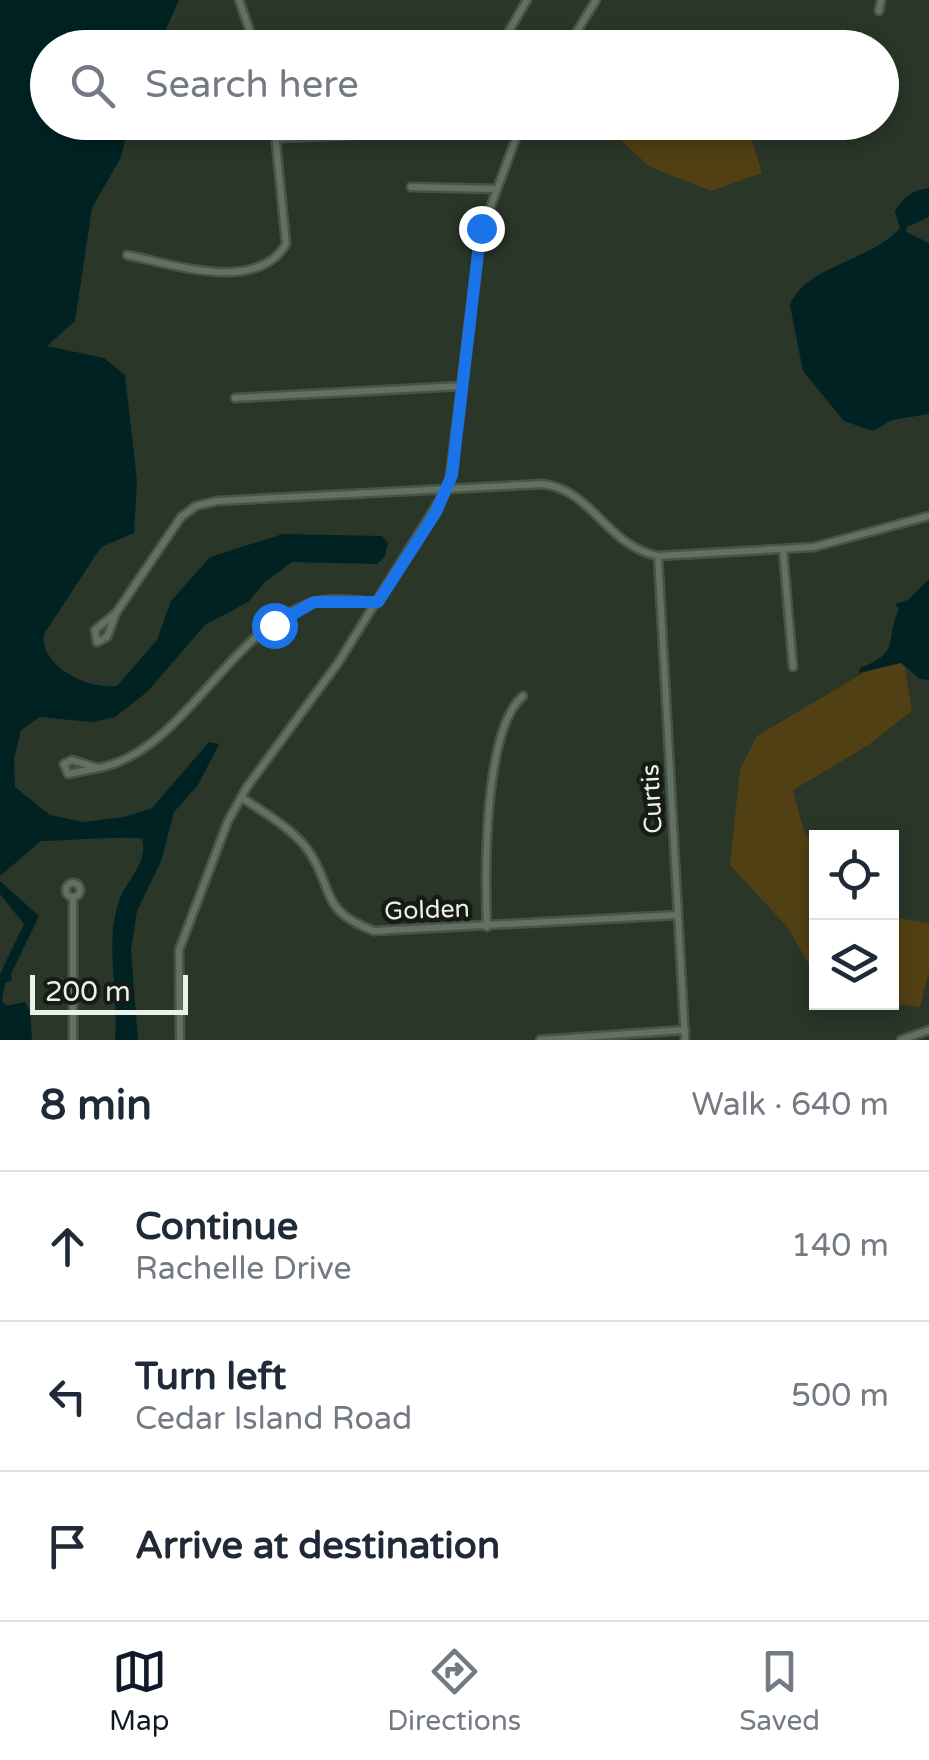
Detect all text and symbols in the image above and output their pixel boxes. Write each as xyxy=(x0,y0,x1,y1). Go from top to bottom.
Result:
search box xyxy=(30,30,899,140)
icon: search xyxy=(65,58,120,113)
text: Search here xyxy=(145,62,359,108)
route end xyxy=(459,206,505,252)
route start xyxy=(252,603,298,649)
street label: Curtis xyxy=(635,763,669,835)
map controls xyxy=(809,830,899,1010)
button: locate xyxy=(809,830,899,920)
street label: Golden xyxy=(384,894,470,926)
button: layers xyxy=(809,920,899,1010)
scale bar xyxy=(30,970,188,1014)
text: 200 m xyxy=(45,975,131,1009)
text: 8 min xyxy=(40,1080,152,1131)
text: Walk · 640 m xyxy=(692,1086,889,1124)
text: Continue xyxy=(135,1204,298,1250)
icon: ahead xyxy=(40,1219,95,1274)
text: 140 m xyxy=(791,1227,889,1265)
text: Rachelle Drive xyxy=(135,1250,352,1288)
text: Turn left xyxy=(135,1354,286,1400)
icon: left xyxy=(40,1369,95,1424)
text: 500 m xyxy=(791,1377,889,1415)
text: Cedar Island Road xyxy=(135,1400,412,1438)
icon: arrive xyxy=(40,1519,95,1574)
text: Arrive at destination xyxy=(135,1523,500,1569)
tab: Map xyxy=(109,1644,169,1738)
tab: Directions xyxy=(387,1644,521,1738)
tab: Saved xyxy=(739,1644,820,1738)

